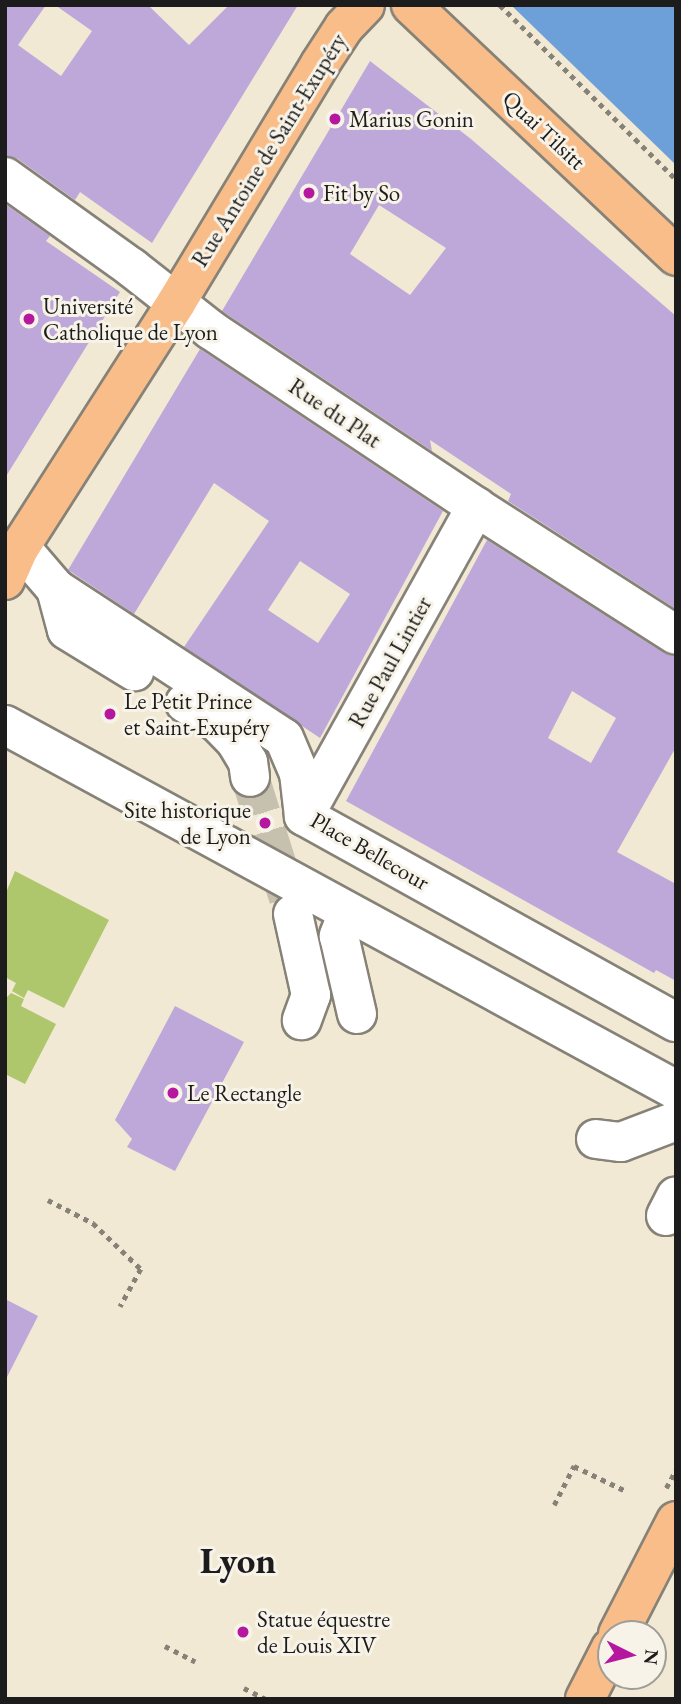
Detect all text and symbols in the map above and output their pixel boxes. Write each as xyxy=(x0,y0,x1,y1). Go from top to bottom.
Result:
street label: Rue Antoine de Saint-Exupéry xyxy=(186,28,352,272)
street label: Quai Tilsitt xyxy=(497,85,591,175)
place label: Marius Gonin xyxy=(349,105,474,133)
marker: Marius Gonin xyxy=(327,111,343,127)
place label: Fit by So xyxy=(323,179,400,207)
marker: Fit by So xyxy=(301,185,317,201)
place label: Université Catholique de Lyon xyxy=(43,292,218,346)
marker: Université Catholique de Lyon xyxy=(21,311,37,327)
street label: Rue du Plat xyxy=(284,372,386,454)
street label: Rue Paul Lintier xyxy=(343,592,437,732)
place label: Le Petit Prince et Saint-Exupéry xyxy=(124,687,270,741)
marker: Le Petit Prince et Saint-Exupéry xyxy=(102,706,118,722)
place label: Site historique de Lyon xyxy=(124,796,251,850)
street label: Place Bellecour xyxy=(306,806,434,896)
marker: Site historique de Lyon xyxy=(257,815,273,831)
place label: Le Rectangle xyxy=(187,1079,302,1107)
marker: Le Rectangle xyxy=(165,1085,181,1101)
district label: Lyon xyxy=(200,1538,276,1582)
place label: Statue équestre de Louis XIV xyxy=(257,1605,390,1659)
north arrow xyxy=(597,1620,667,1690)
marker: Statue équestre de Louis XIV xyxy=(235,1624,251,1640)
text: N xyxy=(638,1648,665,1666)

